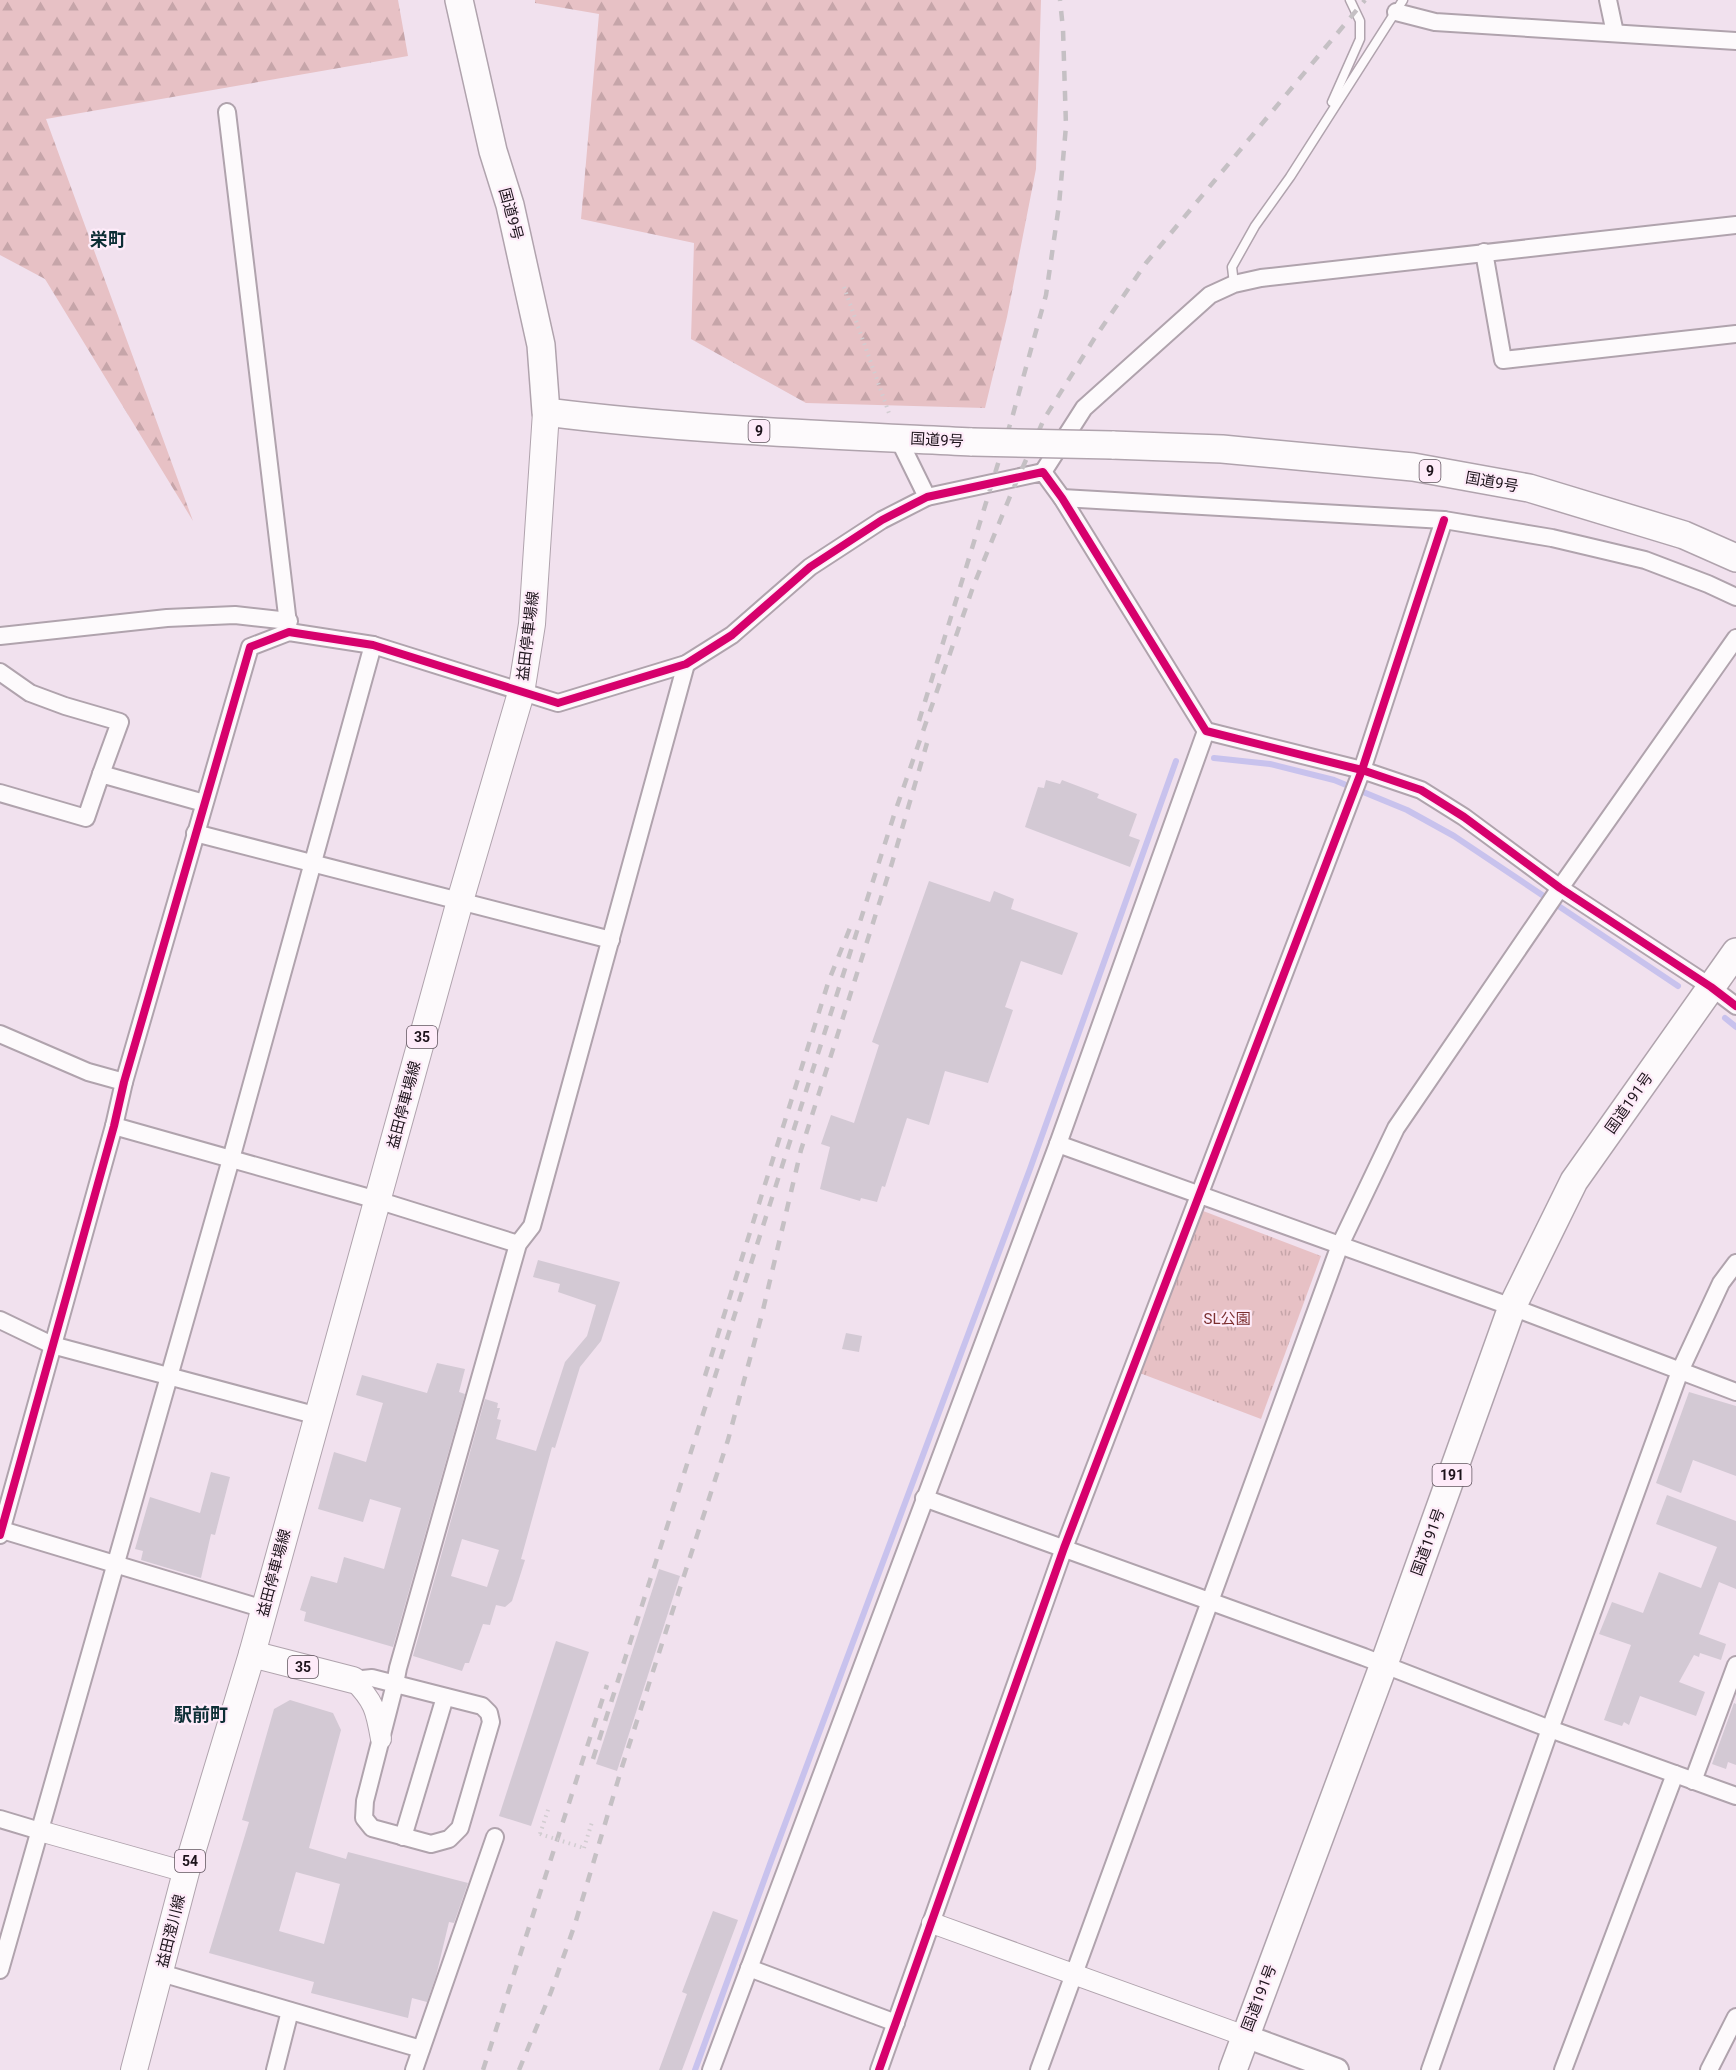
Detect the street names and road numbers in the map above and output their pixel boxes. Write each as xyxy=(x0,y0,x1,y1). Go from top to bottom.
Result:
street label: 国道9号 xyxy=(495,186,527,242)
road number: 9 xyxy=(748,420,770,442)
street label: 国道9号 xyxy=(910,430,964,450)
road number: 9 xyxy=(1420,460,1440,482)
street label: 国道9号 xyxy=(1464,468,1520,496)
street label: 益田停車場線 xyxy=(514,590,542,682)
road number: 35 xyxy=(407,1026,437,1048)
street label: 益田停車場線 xyxy=(384,1059,424,1151)
street label: 国道191号 xyxy=(1601,1069,1657,1137)
road number: 191 xyxy=(1432,1464,1472,1486)
street label: 国道191号 xyxy=(1408,1506,1448,1578)
street label: 益田停車場線 xyxy=(254,1527,294,1619)
road number: 35 xyxy=(288,1656,318,1678)
road number: 54 xyxy=(175,1850,205,1872)
street label: 益田澄川線 xyxy=(153,1892,189,1970)
street label: 国道191号 xyxy=(1238,1962,1280,2034)

